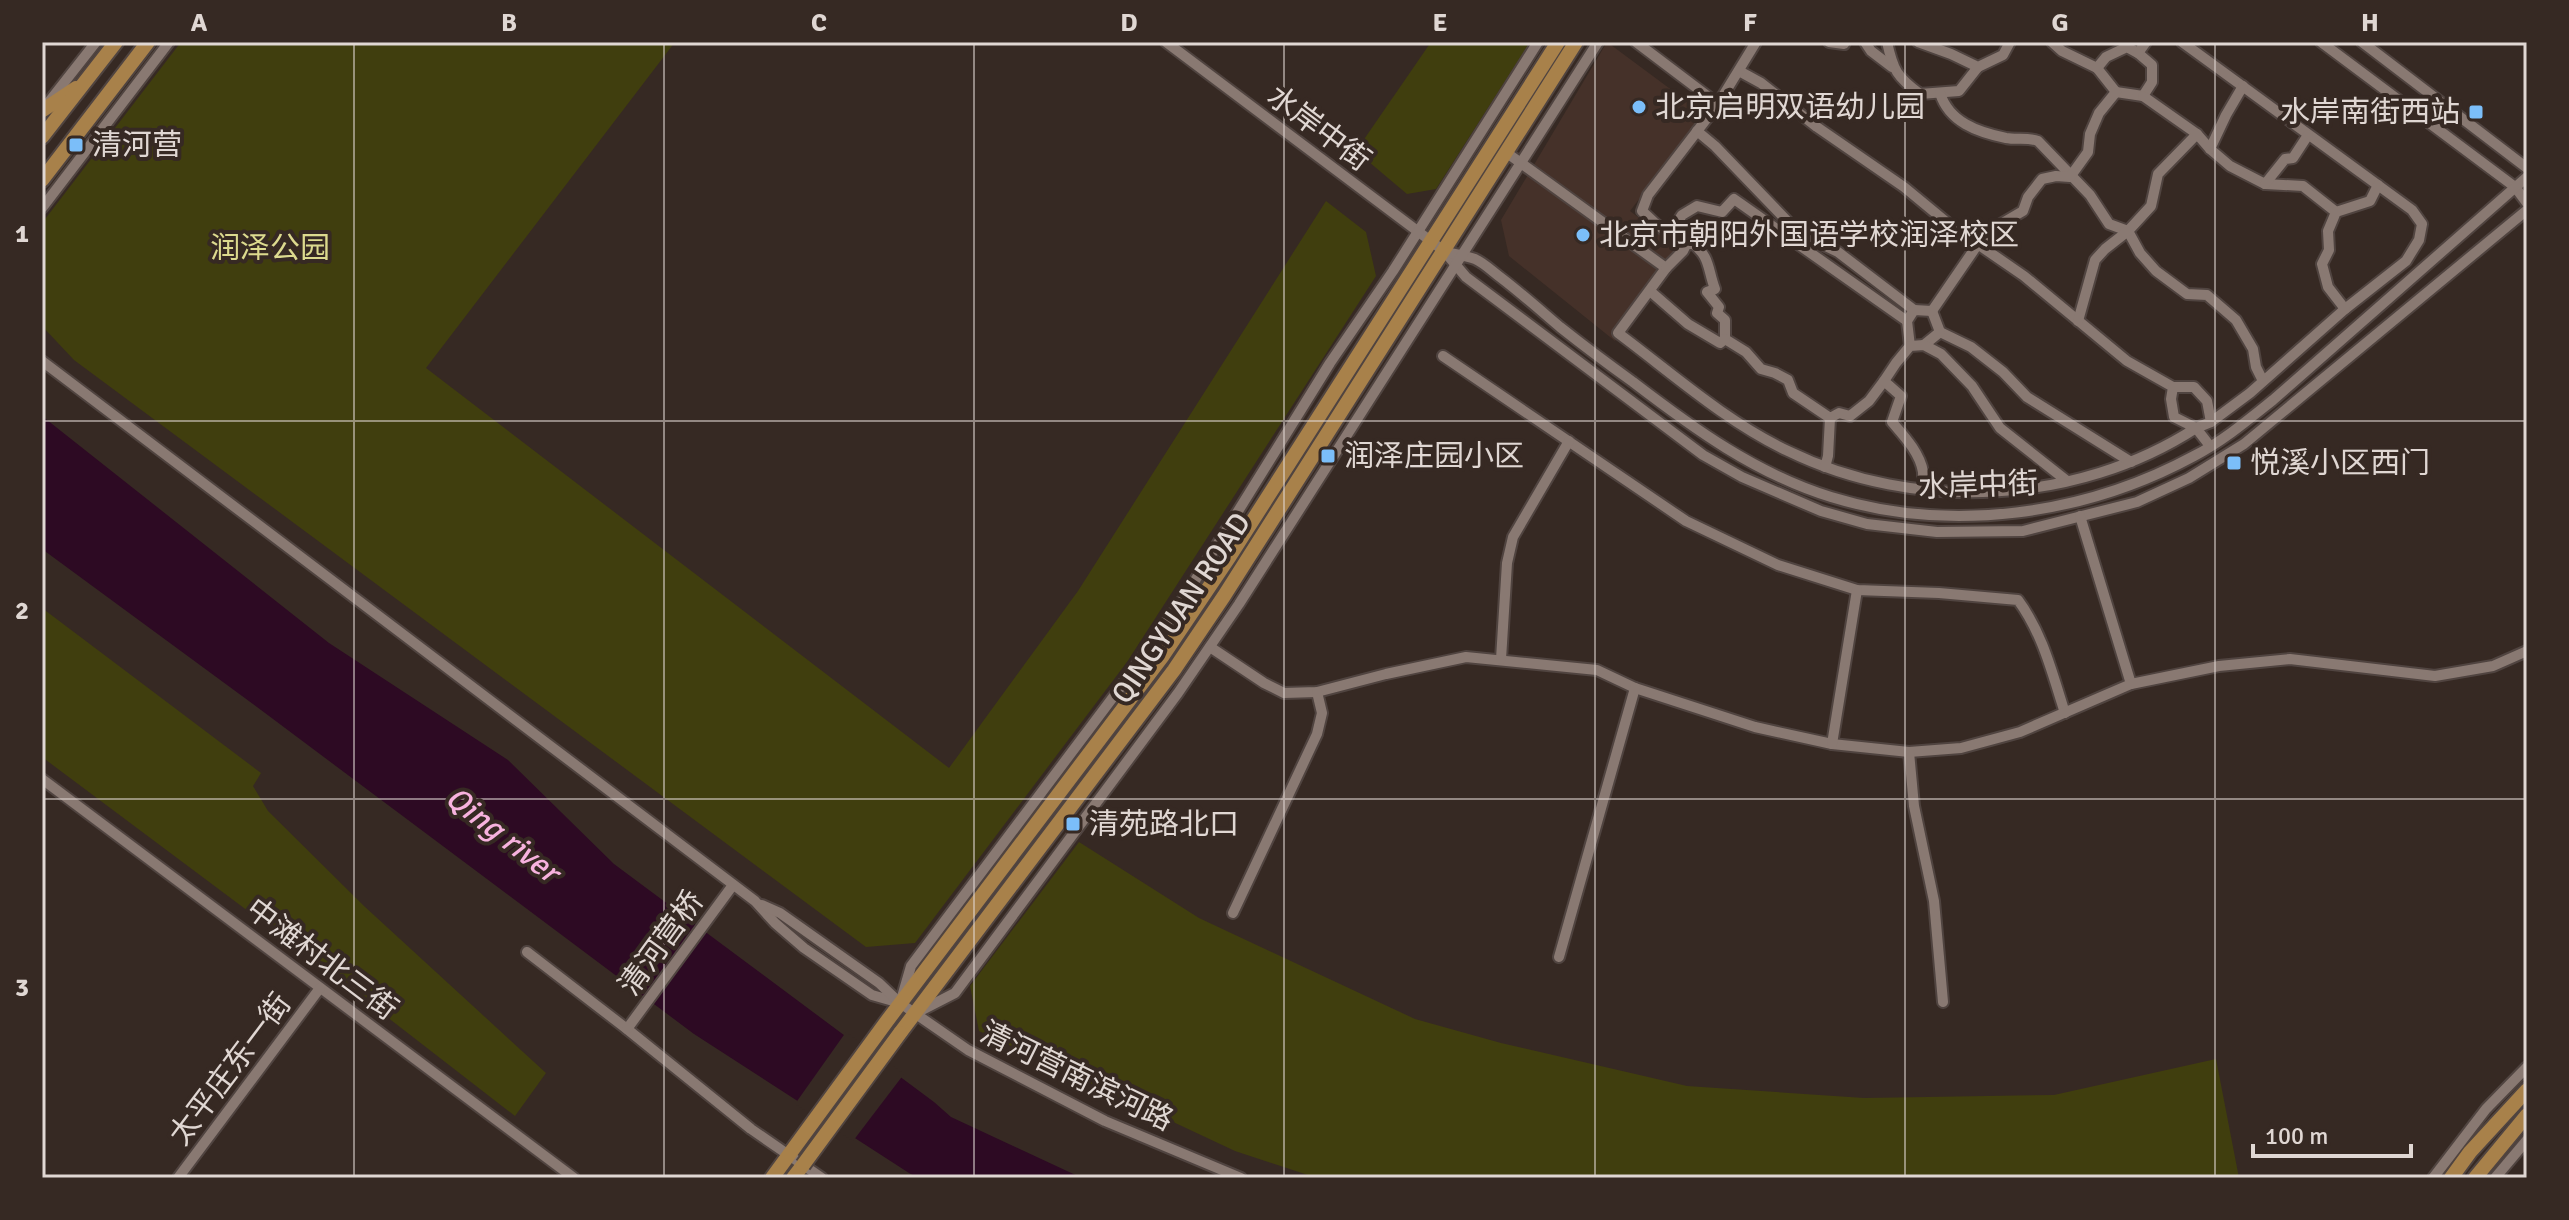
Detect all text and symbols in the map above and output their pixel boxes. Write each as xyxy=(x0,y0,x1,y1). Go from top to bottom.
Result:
text: A xyxy=(191,7,208,39)
text: B xyxy=(501,7,517,39)
text: C xyxy=(811,7,827,39)
text: D xyxy=(1120,7,1138,39)
text: E xyxy=(1433,7,1447,39)
text: F xyxy=(1743,7,1757,39)
text: G xyxy=(2051,7,2069,39)
text: H xyxy=(2361,7,2379,39)
street label: 水岸中街 xyxy=(1260,78,1378,179)
place label: 北京启明双语幼儿园 xyxy=(1655,89,1925,126)
place label: 水岸南街西站 xyxy=(2280,94,2460,131)
marker: 北京启明双语幼儿园 xyxy=(1630,98,1648,116)
marker: 水岸南街西站 xyxy=(2467,103,2485,121)
place label: 清河营 xyxy=(92,127,182,164)
marker: 清河营 xyxy=(67,136,85,154)
place label: 北京市朝阳外国语学校润泽校区 xyxy=(1599,217,2019,254)
text: 1 xyxy=(15,218,29,250)
marker: 北京市朝阳外国语学校润泽校区 xyxy=(1574,226,1592,244)
park label: 润泽公园 xyxy=(210,230,330,267)
place label: 润泽庄园小区 xyxy=(1344,438,1524,475)
place label: 悦溪小区西门 xyxy=(2250,445,2430,482)
marker: 润泽庄园小区 xyxy=(1319,447,1337,465)
marker: 悦溪小区西门 xyxy=(2225,454,2243,472)
street label: 水岸中街 xyxy=(1917,465,2039,506)
street label: QINGYUAN ROAD xyxy=(1104,506,1259,711)
text: 2 xyxy=(15,595,29,627)
water label: Qing river xyxy=(438,778,571,893)
place label: 清苑路北口 xyxy=(1089,806,1239,843)
marker: 清苑路北口 xyxy=(1064,815,1082,833)
street label: 清河营桥 xyxy=(611,884,712,1003)
street label: 中滩村北三街 xyxy=(239,890,405,1028)
text: 3 xyxy=(15,972,29,1004)
street label: 太平庄东一街 xyxy=(161,986,299,1152)
street label: 清河营南滨河路 xyxy=(974,1014,1179,1139)
scale bar xyxy=(2253,1108,2411,1158)
text: 100 m xyxy=(2265,1121,2328,1151)

